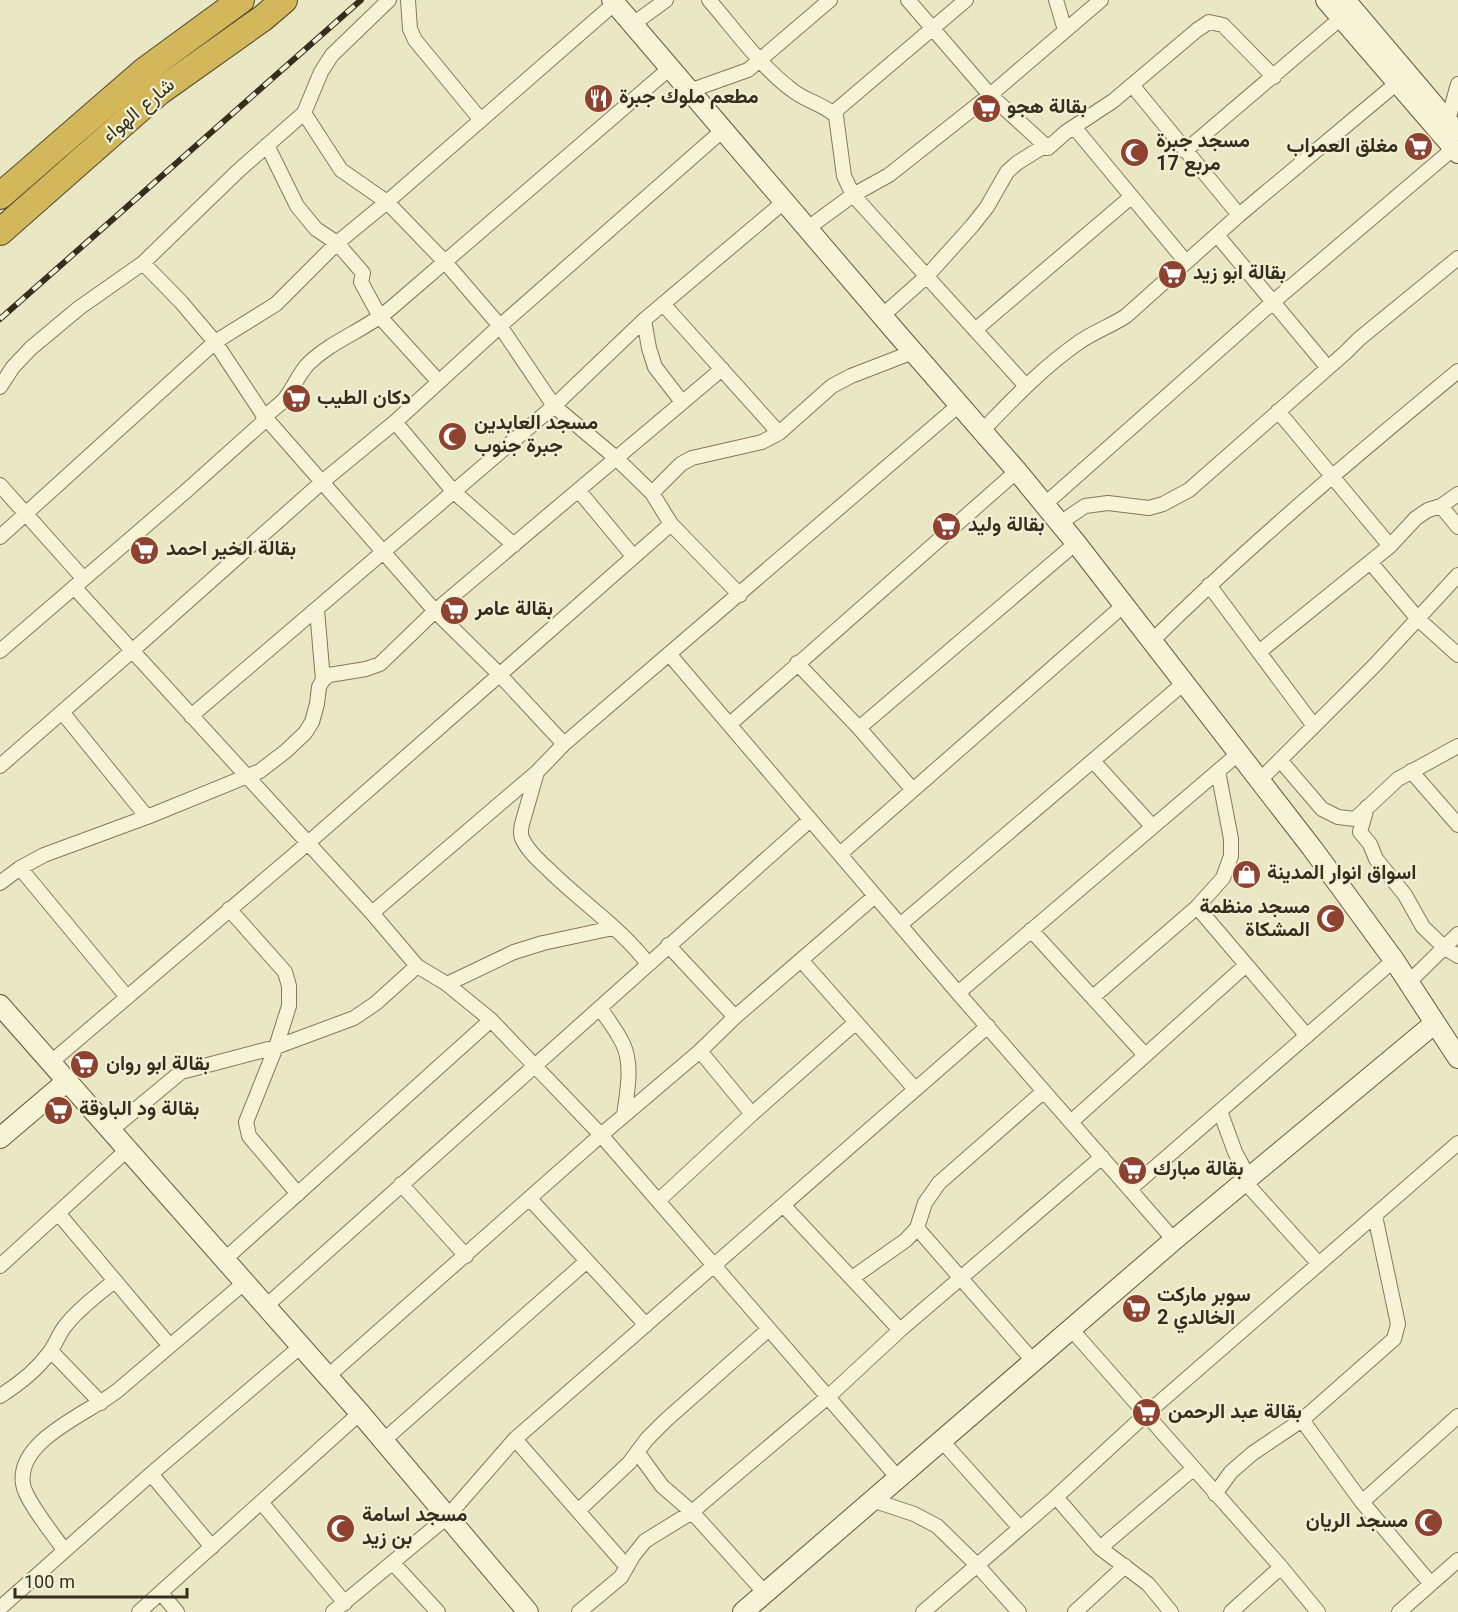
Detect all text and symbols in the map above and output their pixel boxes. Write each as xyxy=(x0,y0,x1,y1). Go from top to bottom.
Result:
street label: شارع الهواء xyxy=(95,71,183,151)
restaurant icon: مطعم ملوك جبرة xyxy=(582,82,614,114)
place label: مطعم ملوك جبرة xyxy=(619,82,759,114)
supermarket icon: بقالة هجو xyxy=(970,92,1002,124)
place label: بقالة هجو xyxy=(1007,92,1087,124)
place label: مسجد جبرة مربع 17 xyxy=(1156,126,1250,181)
place label: مغلق العمراب xyxy=(1287,131,1398,163)
supermarket icon: مغلق العمراب xyxy=(1403,131,1435,163)
mosque icon: مسجد جبرة مربع 17 xyxy=(1119,137,1151,169)
supermarket icon: بقالة ابو زيد xyxy=(1156,258,1188,290)
place label: بقالة ابو زيد xyxy=(1193,258,1286,290)
supermarket icon: دكان الطيب xyxy=(280,383,312,415)
place label: دكان الطيب xyxy=(317,383,411,415)
place label: مسجد العابدين جبرة جنوب xyxy=(474,408,598,463)
mosque icon: مسجد العابدين جبرة جنوب xyxy=(437,420,469,452)
supermarket icon: بقالة وليد xyxy=(931,510,963,542)
place label: بقالة وليد xyxy=(968,510,1045,542)
supermarket icon: بقالة الخير احمد xyxy=(129,534,161,566)
place label: بقالة الخير احمد xyxy=(166,534,296,566)
supermarket icon: بقالة عامر xyxy=(438,594,470,626)
place label: بقالة عامر xyxy=(474,594,553,626)
shop icon: اسواق انوار المدينة xyxy=(1230,858,1262,890)
place label: اسواق انوار المدينة xyxy=(1267,858,1417,890)
place label: مسجد منظمة المشكاة xyxy=(1200,892,1310,947)
mosque icon: مسجد منظمة المشكاة xyxy=(1315,903,1347,935)
supermarket icon: بقالة ابو روان xyxy=(69,1049,101,1081)
place label: بقالة ابو روان xyxy=(106,1049,210,1081)
supermarket icon: بقالة ود الباوقة xyxy=(42,1094,74,1126)
place label: بقالة ود الباوقة xyxy=(79,1094,199,1126)
supermarket icon: بقالة مبارك xyxy=(1116,1154,1148,1186)
place label: بقالة مبارك xyxy=(1153,1154,1244,1186)
place label: سوبر ماركت الخالدي 2 xyxy=(1157,1280,1251,1335)
supermarket icon: سوبر ماركت الخالدي 2 xyxy=(1120,1292,1152,1324)
supermarket icon: بقالة عبد الرحمن xyxy=(1131,1397,1163,1429)
place label: بقالة عبد الرحمن xyxy=(1168,1397,1302,1429)
place label: مسجد اسامة بن زيد xyxy=(362,1500,468,1555)
place label: مسجد الريان xyxy=(1306,1506,1408,1538)
mosque icon: مسجد الريان xyxy=(1413,1506,1445,1538)
mosque icon: مسجد اسامة بن زيد xyxy=(325,1512,357,1544)
scale bar xyxy=(15,1561,188,1599)
text: 100 m xyxy=(24,1570,75,1598)

